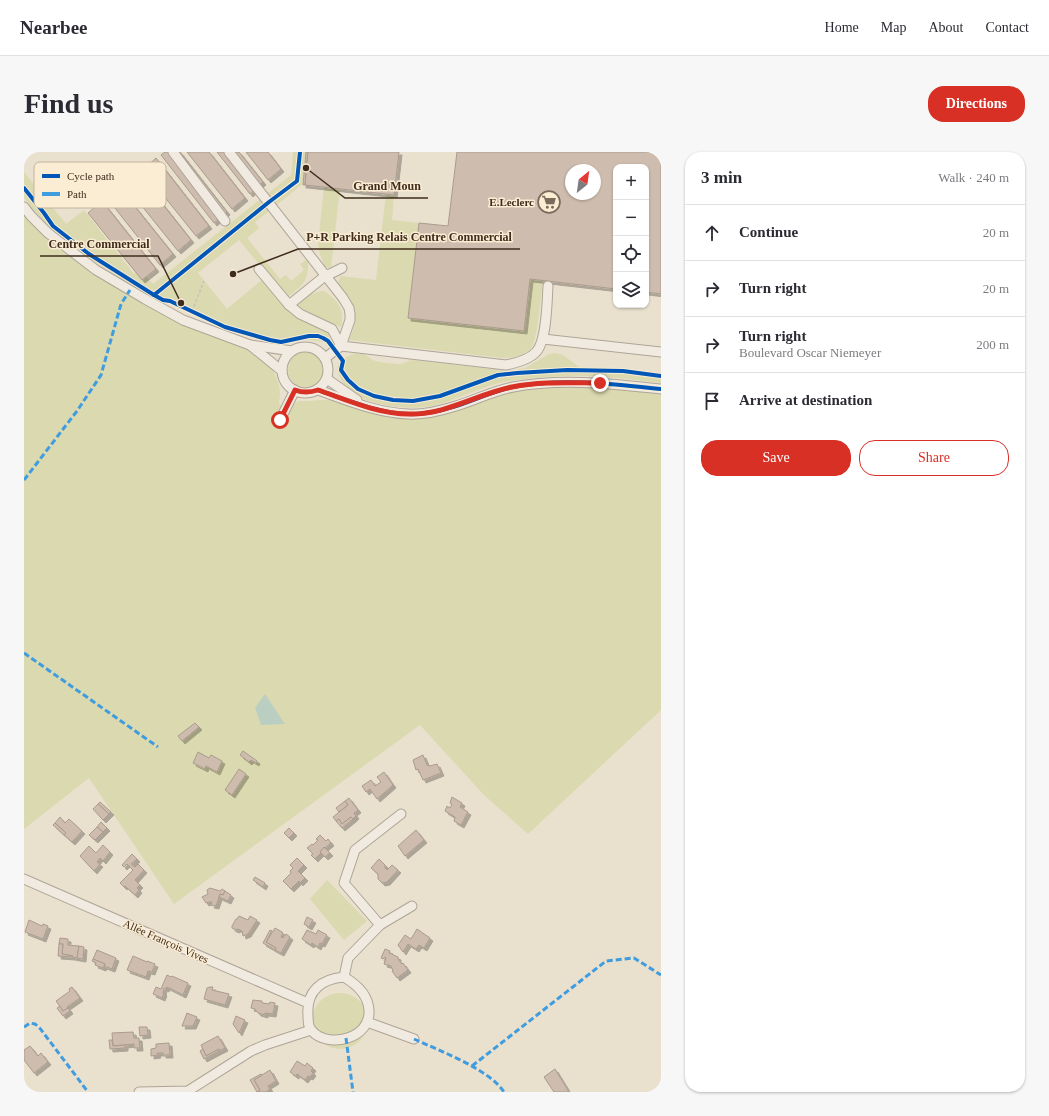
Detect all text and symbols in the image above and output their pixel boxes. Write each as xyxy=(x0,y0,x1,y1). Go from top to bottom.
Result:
text: Nearbee xyxy=(20,17,88,38)
text: Home xyxy=(825,20,859,35)
text: Map xyxy=(881,20,906,35)
text: About xyxy=(928,20,963,35)
text: Contact xyxy=(985,20,1029,35)
button: Directions xyxy=(928,86,1025,122)
text: Find us xyxy=(24,88,114,119)
legend xyxy=(34,162,166,208)
north arrow xyxy=(565,164,601,200)
map controls xyxy=(613,164,649,308)
button: + xyxy=(613,164,649,200)
text: 3 min xyxy=(701,168,742,187)
text: Cycle path xyxy=(67,170,115,182)
text: Walk · 240 m xyxy=(938,170,1009,185)
callout: Grand Moun xyxy=(345,174,428,198)
text: Grand Moun xyxy=(353,179,421,193)
text: Path xyxy=(67,188,87,200)
supermarket icon: E.Leclerc xyxy=(536,189,562,215)
place label: E.Leclerc xyxy=(489,196,534,208)
button: − xyxy=(613,200,649,236)
icon: ahead xyxy=(701,222,723,244)
text: Continue xyxy=(739,224,798,240)
callout: P+R Parking Relais Centre Commercial xyxy=(298,225,520,249)
text: 20 m xyxy=(983,225,1009,240)
text: P+R Parking Relais Centre Commercial xyxy=(306,230,513,244)
callout: Centre Commercial xyxy=(40,232,158,256)
button: locate xyxy=(613,236,649,272)
text: Centre Commercial xyxy=(48,237,150,251)
button: layers xyxy=(613,272,649,308)
icon: right xyxy=(701,278,723,300)
text: Turn right xyxy=(739,280,806,296)
text: 20 m xyxy=(983,281,1009,296)
text: Turn right xyxy=(739,328,806,344)
icon: right xyxy=(701,334,723,356)
text: 200 m xyxy=(976,337,1009,352)
text: Boulevard Oscar Niemeyer xyxy=(739,345,881,360)
route end xyxy=(591,374,609,392)
icon: arrive xyxy=(701,390,723,412)
text: Arrive at destination xyxy=(739,392,872,408)
route start xyxy=(271,411,289,429)
button: Save xyxy=(701,440,851,476)
button: Share xyxy=(859,440,1009,476)
street label: Allée François Vives xyxy=(122,917,210,965)

